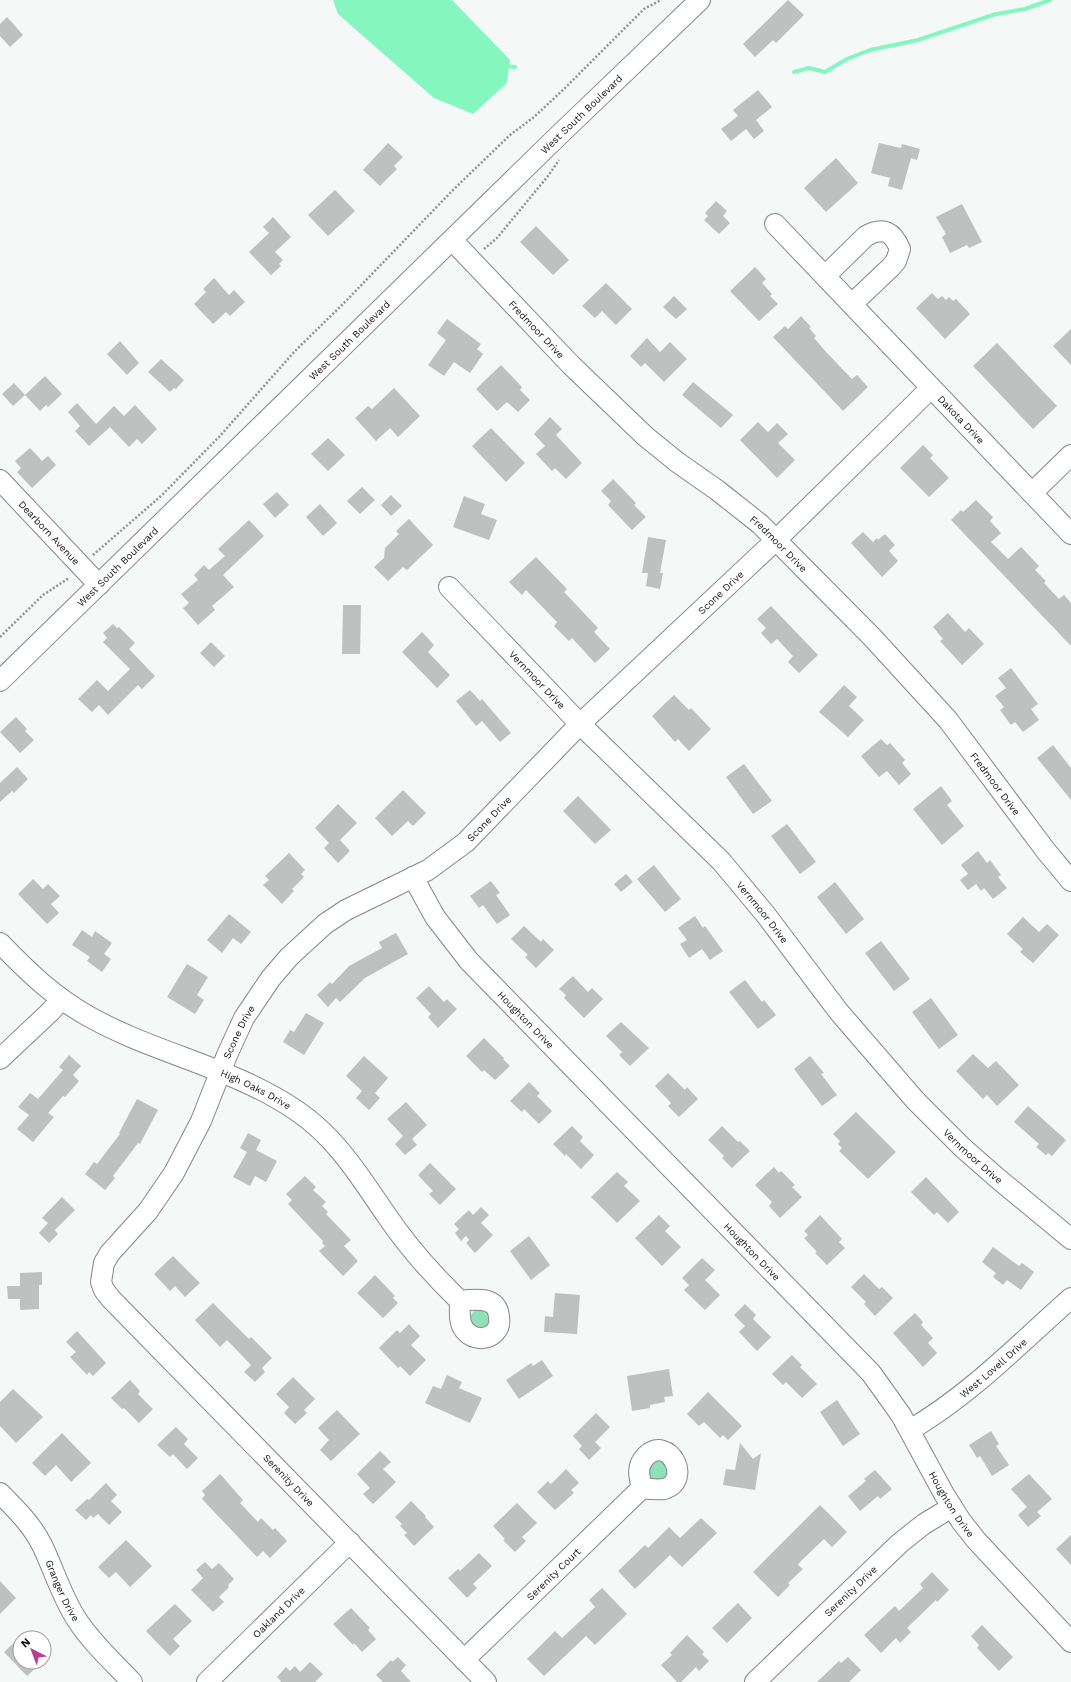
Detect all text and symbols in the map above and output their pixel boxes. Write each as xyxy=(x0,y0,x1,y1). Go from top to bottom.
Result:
street label: West South Boulevard xyxy=(539,73,625,156)
street label: West South Boulevard xyxy=(307,298,392,382)
street label: Fredmoor Drive xyxy=(506,298,567,361)
street label: Dakota Drive xyxy=(936,393,987,446)
street label: Dearborn Avenue xyxy=(16,498,82,567)
street label: Fredmoor Drive xyxy=(748,513,809,574)
street label: West South Boulevard xyxy=(75,525,160,609)
street label: Scone Drive xyxy=(696,568,746,616)
street label: Vernmoor Drive xyxy=(507,649,567,711)
street label: Fredmoor Drive xyxy=(968,750,1022,818)
street label: Scone Drive xyxy=(465,794,514,844)
street label: Vernmoor Drive xyxy=(734,879,790,946)
street label: Houghton Drive xyxy=(495,989,556,1051)
street label: Scone Drive xyxy=(221,1003,257,1060)
street label: High Oaks Drive xyxy=(219,1067,293,1112)
street label: Vernmoor Drive xyxy=(941,1127,1005,1186)
street label: Houghton Drive xyxy=(722,1221,783,1283)
street label: West Lovell Drive xyxy=(958,1336,1029,1400)
street label: Serenity Drive xyxy=(261,1452,316,1509)
street label: Houghton Drive xyxy=(927,1469,977,1539)
street label: Serenity Court xyxy=(524,1545,583,1603)
street label: Granger Drive xyxy=(43,1558,81,1624)
street label: Serenity Drive xyxy=(822,1563,879,1619)
street label: Oakland Drive xyxy=(251,1584,307,1640)
north arrow xyxy=(12,1630,52,1670)
text: N xyxy=(18,1635,33,1650)

